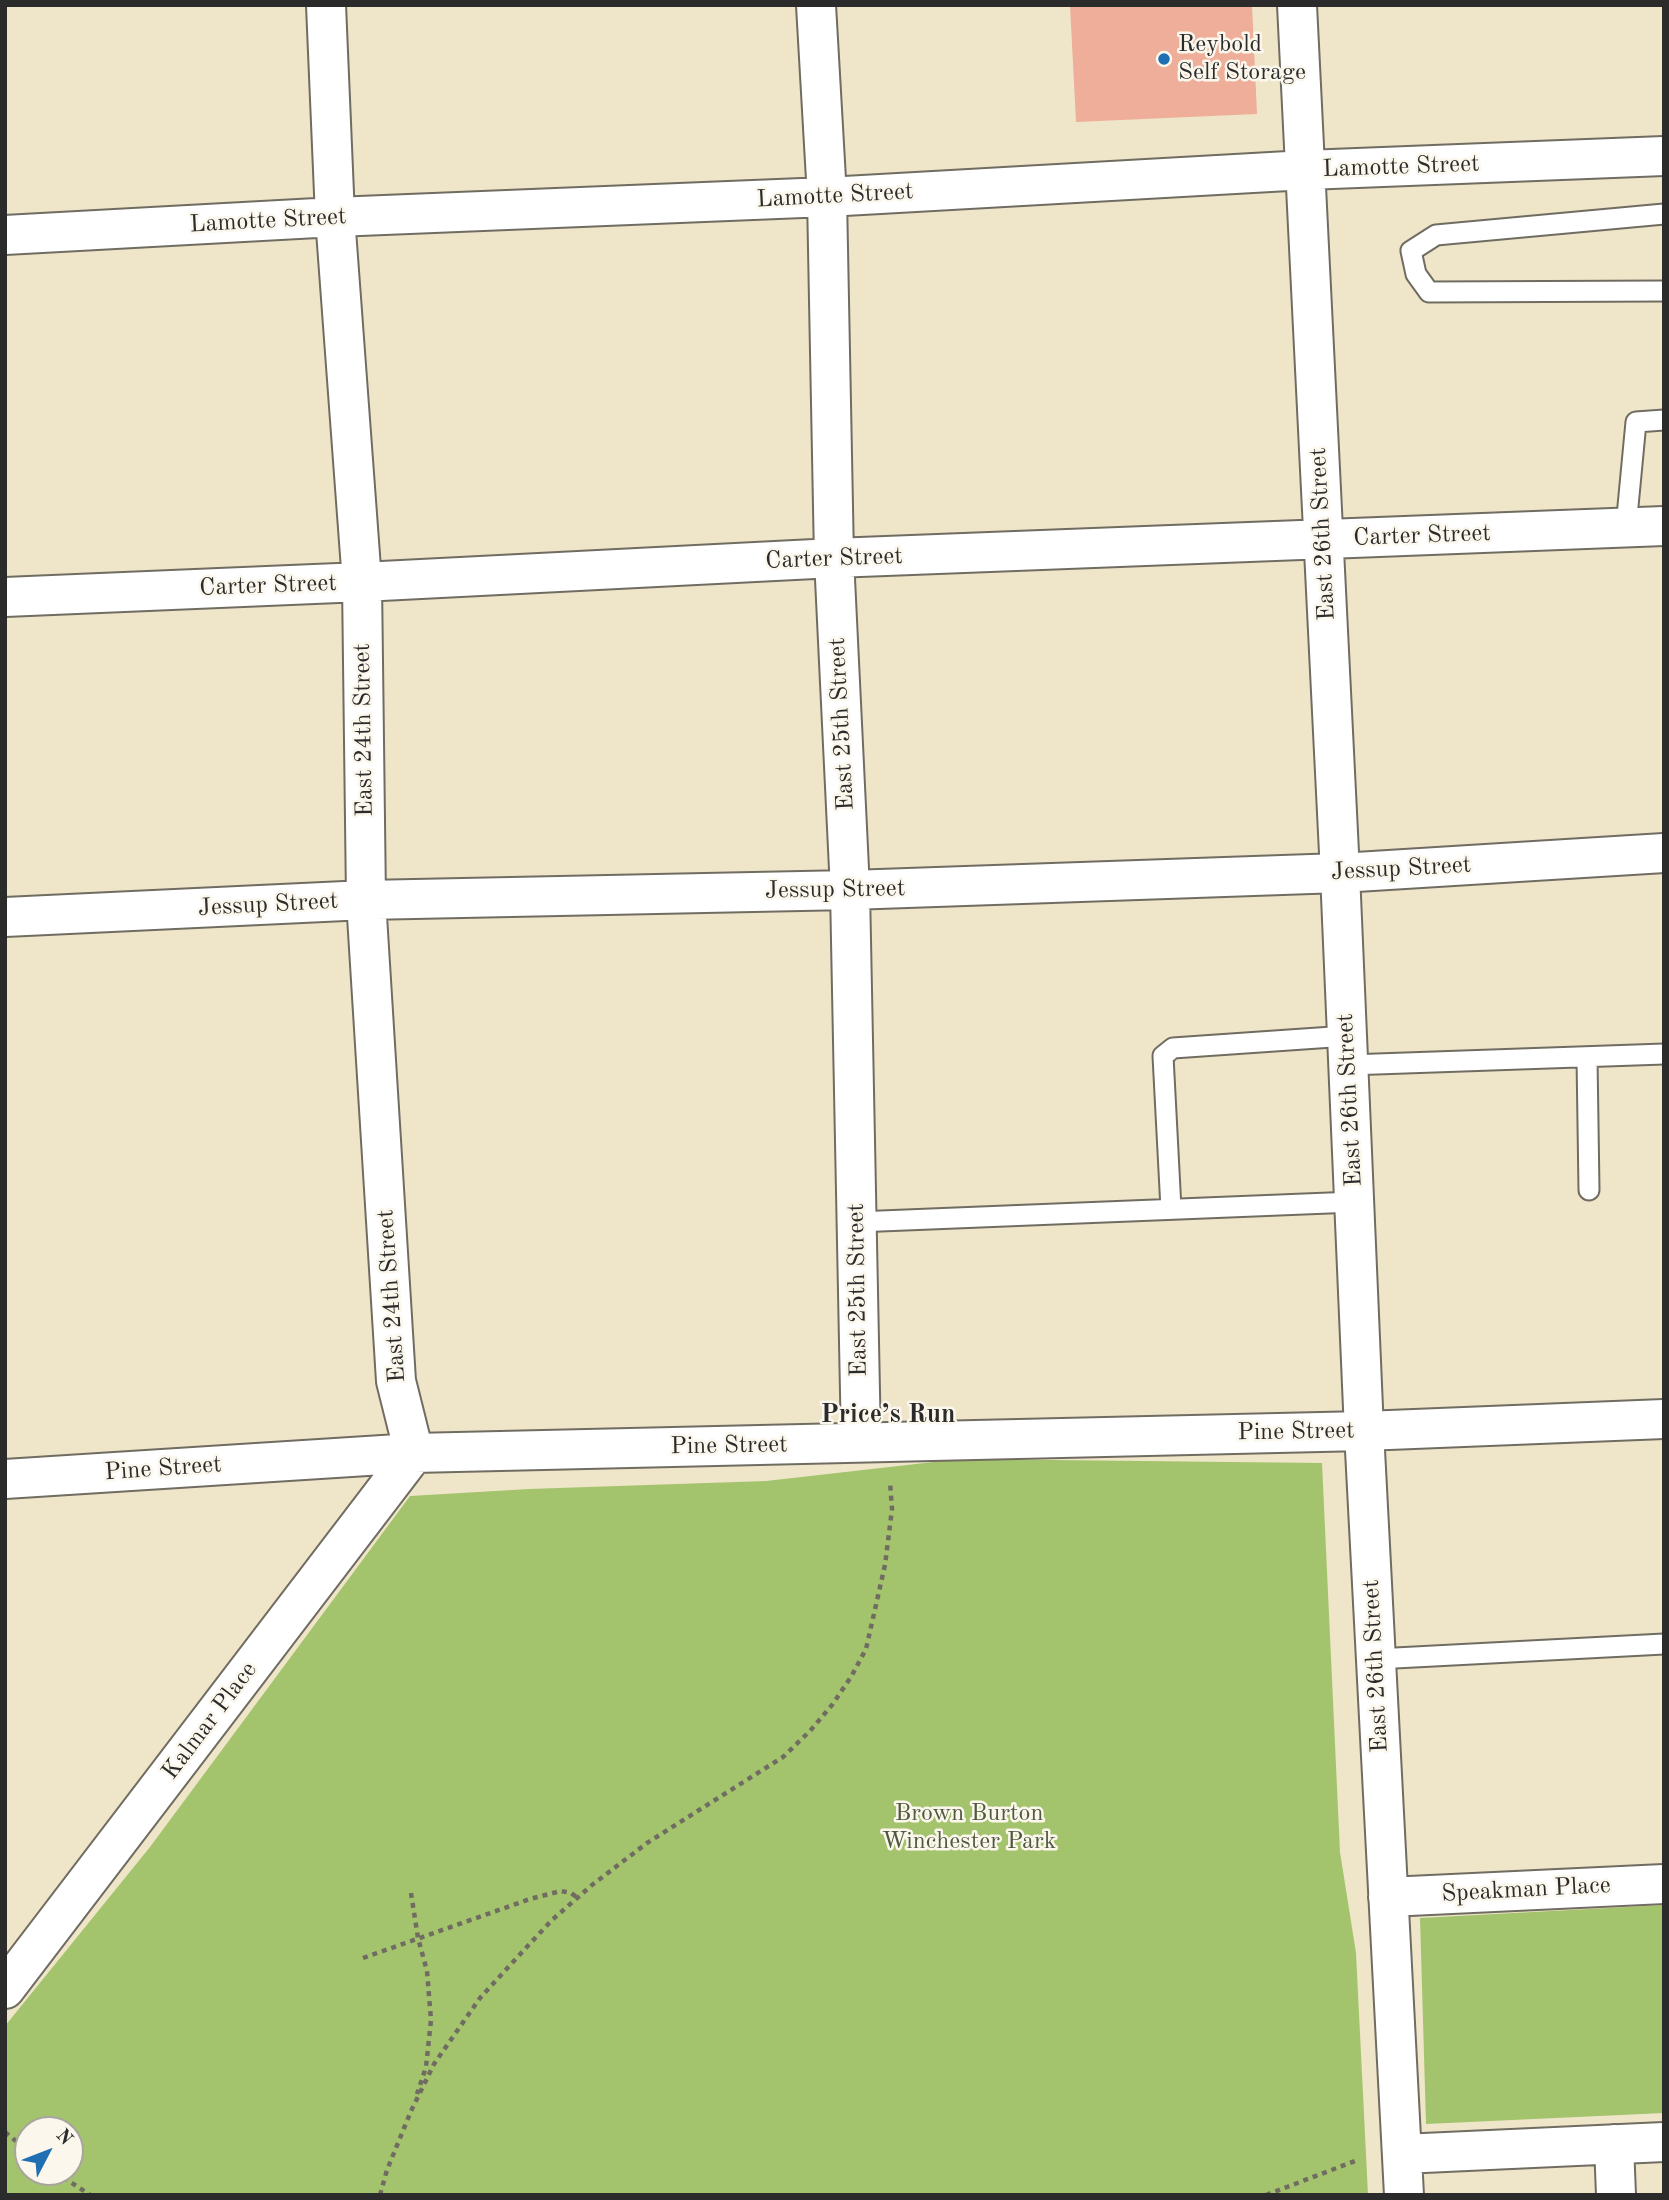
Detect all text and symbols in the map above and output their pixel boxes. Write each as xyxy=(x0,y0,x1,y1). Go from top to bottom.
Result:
place label: Reybold Self Storage xyxy=(1178,31,1306,87)
marker: Reybold Self Storage xyxy=(1156,51,1172,67)
street label: Lamotte Street xyxy=(1322,150,1480,184)
street label: Lamotte Street xyxy=(756,178,914,214)
street label: Lamotte Street xyxy=(189,203,347,239)
street label: East 26th Street xyxy=(1304,447,1342,621)
street label: Carter Street xyxy=(1353,519,1491,553)
street label: Carter Street xyxy=(765,542,903,576)
street label: Carter Street xyxy=(199,569,337,603)
street label: East 25th Street xyxy=(823,637,861,811)
street label: East 24th Street xyxy=(348,643,380,817)
street label: Jessup Street xyxy=(1330,851,1472,887)
street label: Jessup Street xyxy=(765,874,905,906)
street label: Jessup Street xyxy=(197,887,339,923)
street label: East 26th Street xyxy=(1331,1013,1369,1187)
street label: East 25th Street xyxy=(842,1203,874,1377)
street label: East 24th Street xyxy=(372,1208,412,1384)
district label: Price’s Run xyxy=(820,1399,956,1431)
street label: Pine Street xyxy=(1237,1417,1355,1447)
street label: Pine Street xyxy=(670,1431,788,1461)
street label: Pine Street xyxy=(104,1451,222,1487)
street label: East 26th Street xyxy=(1357,1579,1395,1753)
street label: Kalmar Place xyxy=(156,1656,264,1786)
park label: Brown Burton Winchester Park xyxy=(882,1800,1056,1856)
street label: Speakman Place xyxy=(1441,1871,1611,1909)
north arrow xyxy=(14,2116,84,2186)
text: N xyxy=(52,2126,75,2150)

